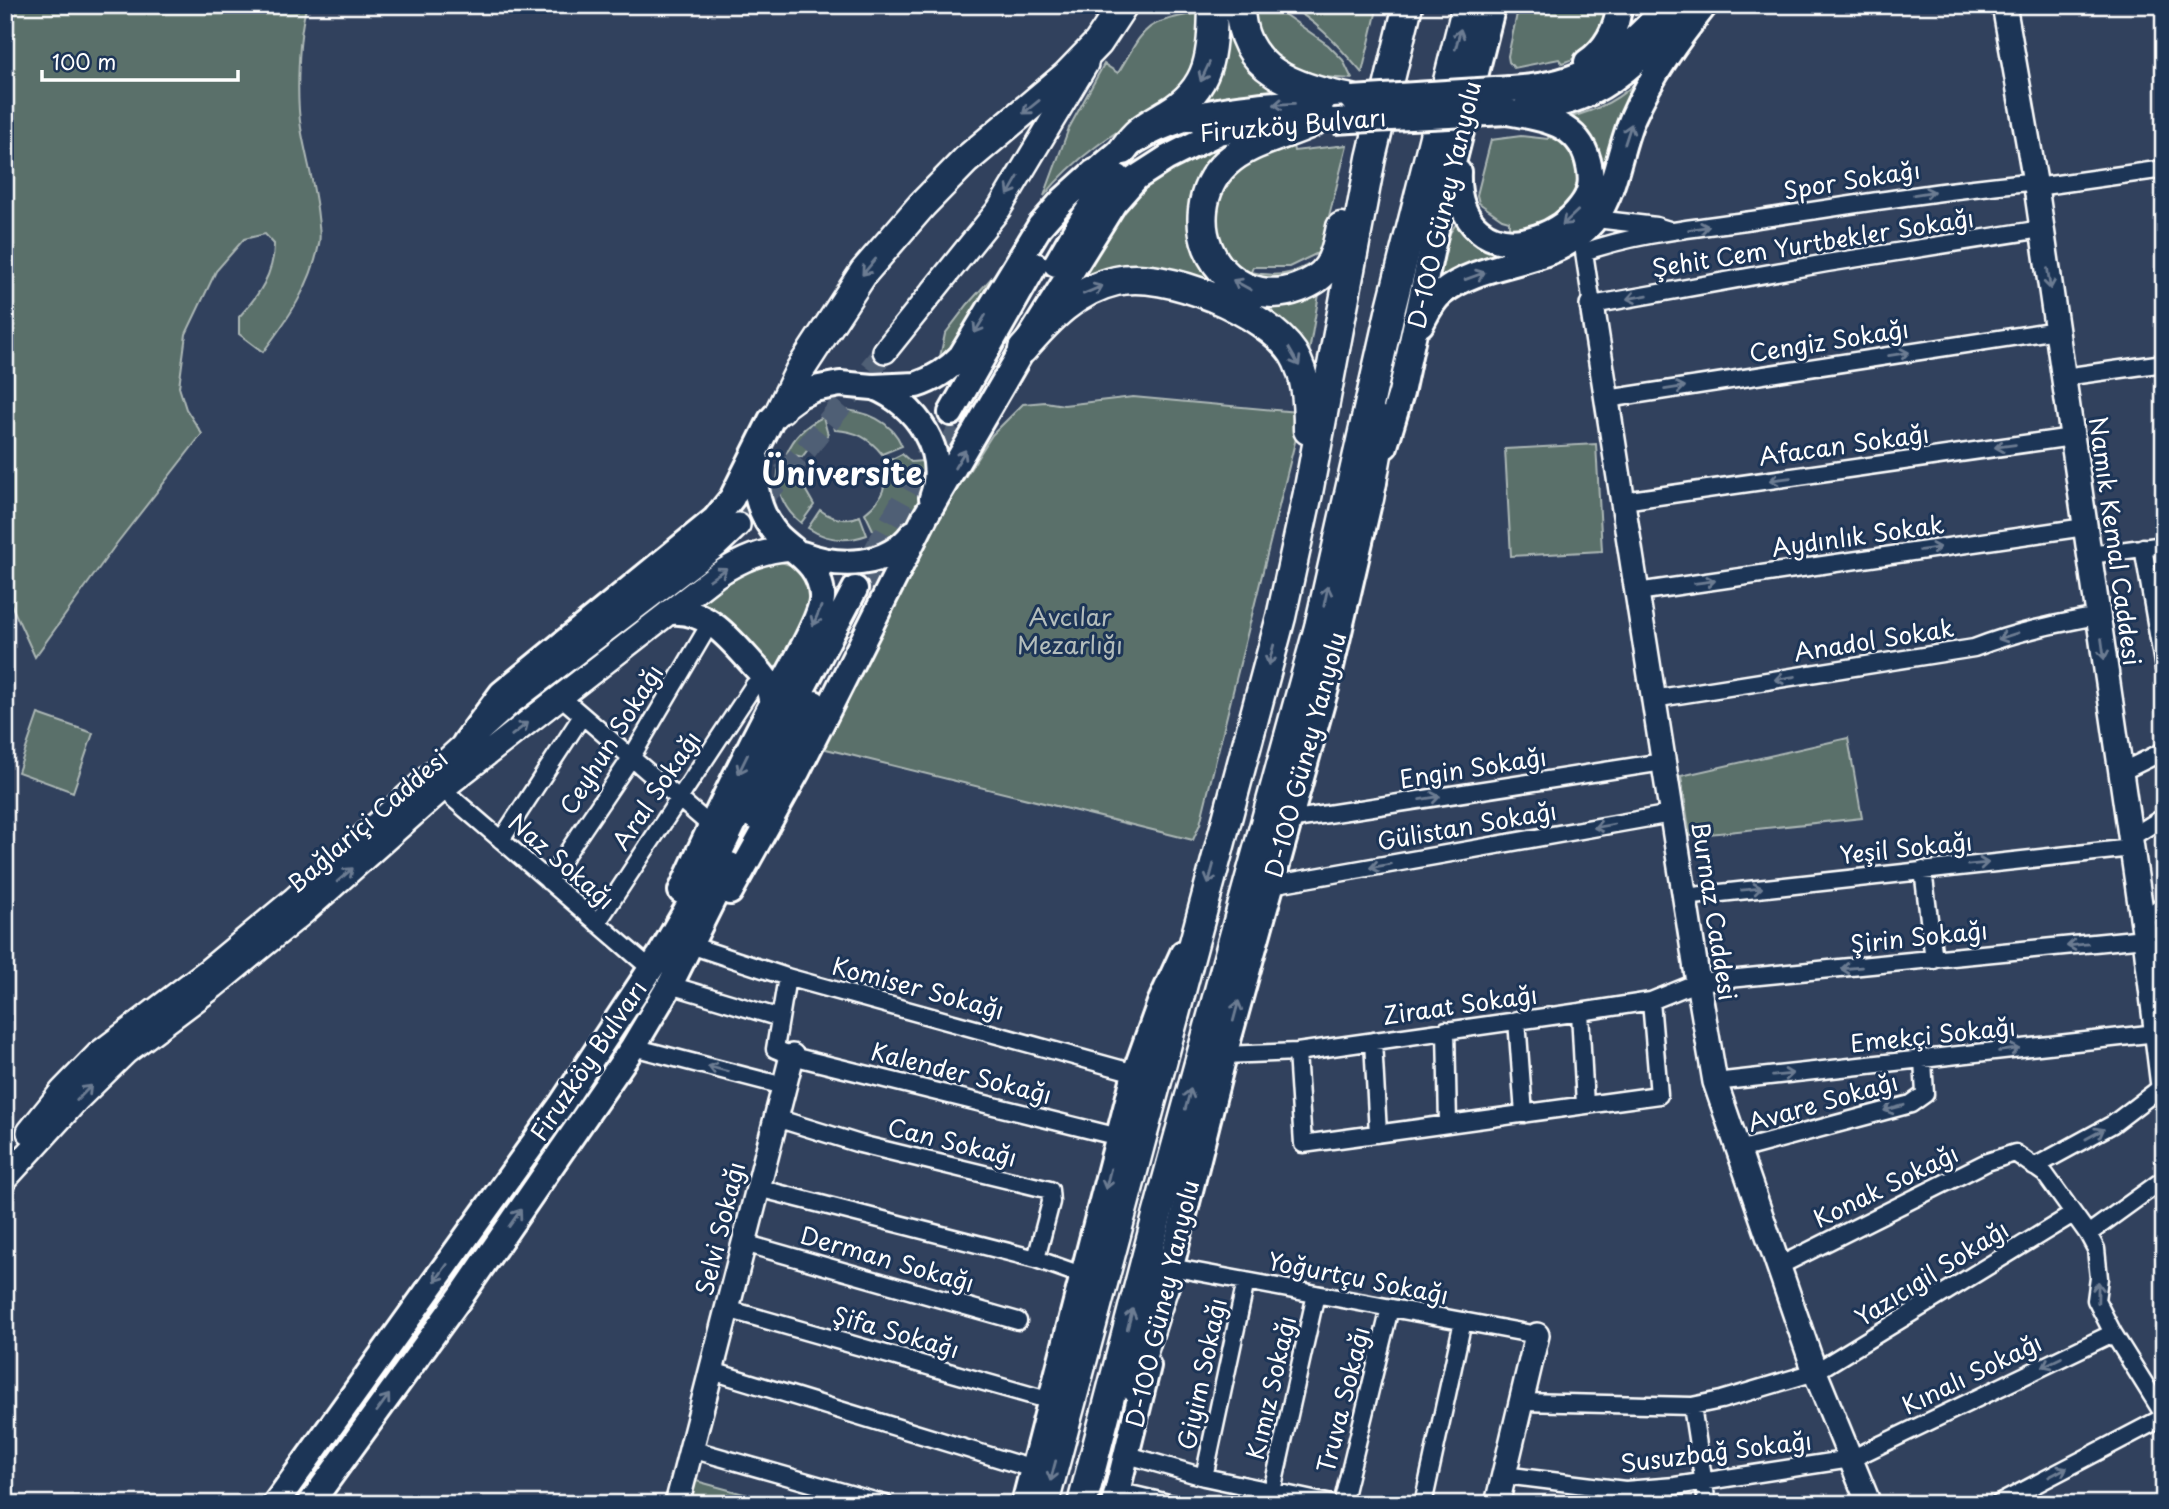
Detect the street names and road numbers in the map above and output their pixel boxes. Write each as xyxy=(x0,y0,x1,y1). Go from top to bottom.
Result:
street label: D-100 Güney Yanyolu xyxy=(1397,77,1489,332)
street label: Firuzköy Bulvarı xyxy=(1198,98,1388,150)
street label: Spor Sokağı xyxy=(1781,150,1923,208)
street label: Şehit Cem Yurtbekler Sokağı xyxy=(1649,199,1976,285)
street label: Cengiz Sokağı xyxy=(1746,310,1911,370)
street label: Afacan Sokağı xyxy=(1756,414,1931,474)
street label: Namık Kemal Caddesi xyxy=(2081,414,2151,668)
street label: Aydınlık Sokak xyxy=(1769,505,1946,565)
street label: Anadol Sokak xyxy=(1791,609,1957,669)
street label: D-100 Güney Yanyolu xyxy=(1254,628,1354,881)
street label: Ceyhun Sokağı xyxy=(550,657,671,821)
street label: Aral Sokağı xyxy=(602,723,709,857)
street label: Engin Sokağı xyxy=(1397,738,1549,796)
street label: Bağlariçi Caddesi xyxy=(278,740,455,901)
street label: Gülistan Sokağı xyxy=(1374,792,1559,859)
street label: Naz Sokağı xyxy=(501,804,623,917)
street label: Burnaz Caddesi xyxy=(1683,818,1747,1003)
street label: Yeşil Sokağı xyxy=(1838,822,1974,872)
street label: Şirin Sokağı xyxy=(1848,911,1989,961)
street label: Komiser Sokağı xyxy=(828,947,1009,1027)
street label: Firuzköy Bulvarı xyxy=(520,972,655,1148)
street label: Ziraat Sokağı xyxy=(1380,975,1539,1033)
street label: Emekçi Sokağı xyxy=(1848,1007,2017,1061)
street label: Kalender Sokağı xyxy=(867,1032,1056,1112)
street label: Avare Sokağı xyxy=(1743,1062,1902,1140)
street label: Can Sokağı xyxy=(884,1108,1021,1175)
street label: Konak Sokağı xyxy=(1807,1135,1964,1236)
street label: Selvi Sokağı xyxy=(685,1158,753,1299)
street label: D-100 Güney Yanyolu xyxy=(1115,1176,1207,1431)
street label: Yazıcıgil Sokağı xyxy=(1847,1211,2015,1334)
street label: Derman Sokağı xyxy=(796,1216,979,1300)
street label: Yoğurtçu Sokağı xyxy=(1265,1242,1452,1312)
street label: Giyim Sokağı xyxy=(1167,1294,1235,1453)
street label: Şifa Sokağı xyxy=(829,1296,964,1366)
street label: Kımız Sokağı xyxy=(1236,1312,1304,1463)
street label: Truva Sokağı xyxy=(1306,1323,1378,1476)
street label: Kınalı Sokağı xyxy=(1895,1324,2047,1423)
street label: Susuzbağ Sokağı xyxy=(1618,1421,1813,1481)

